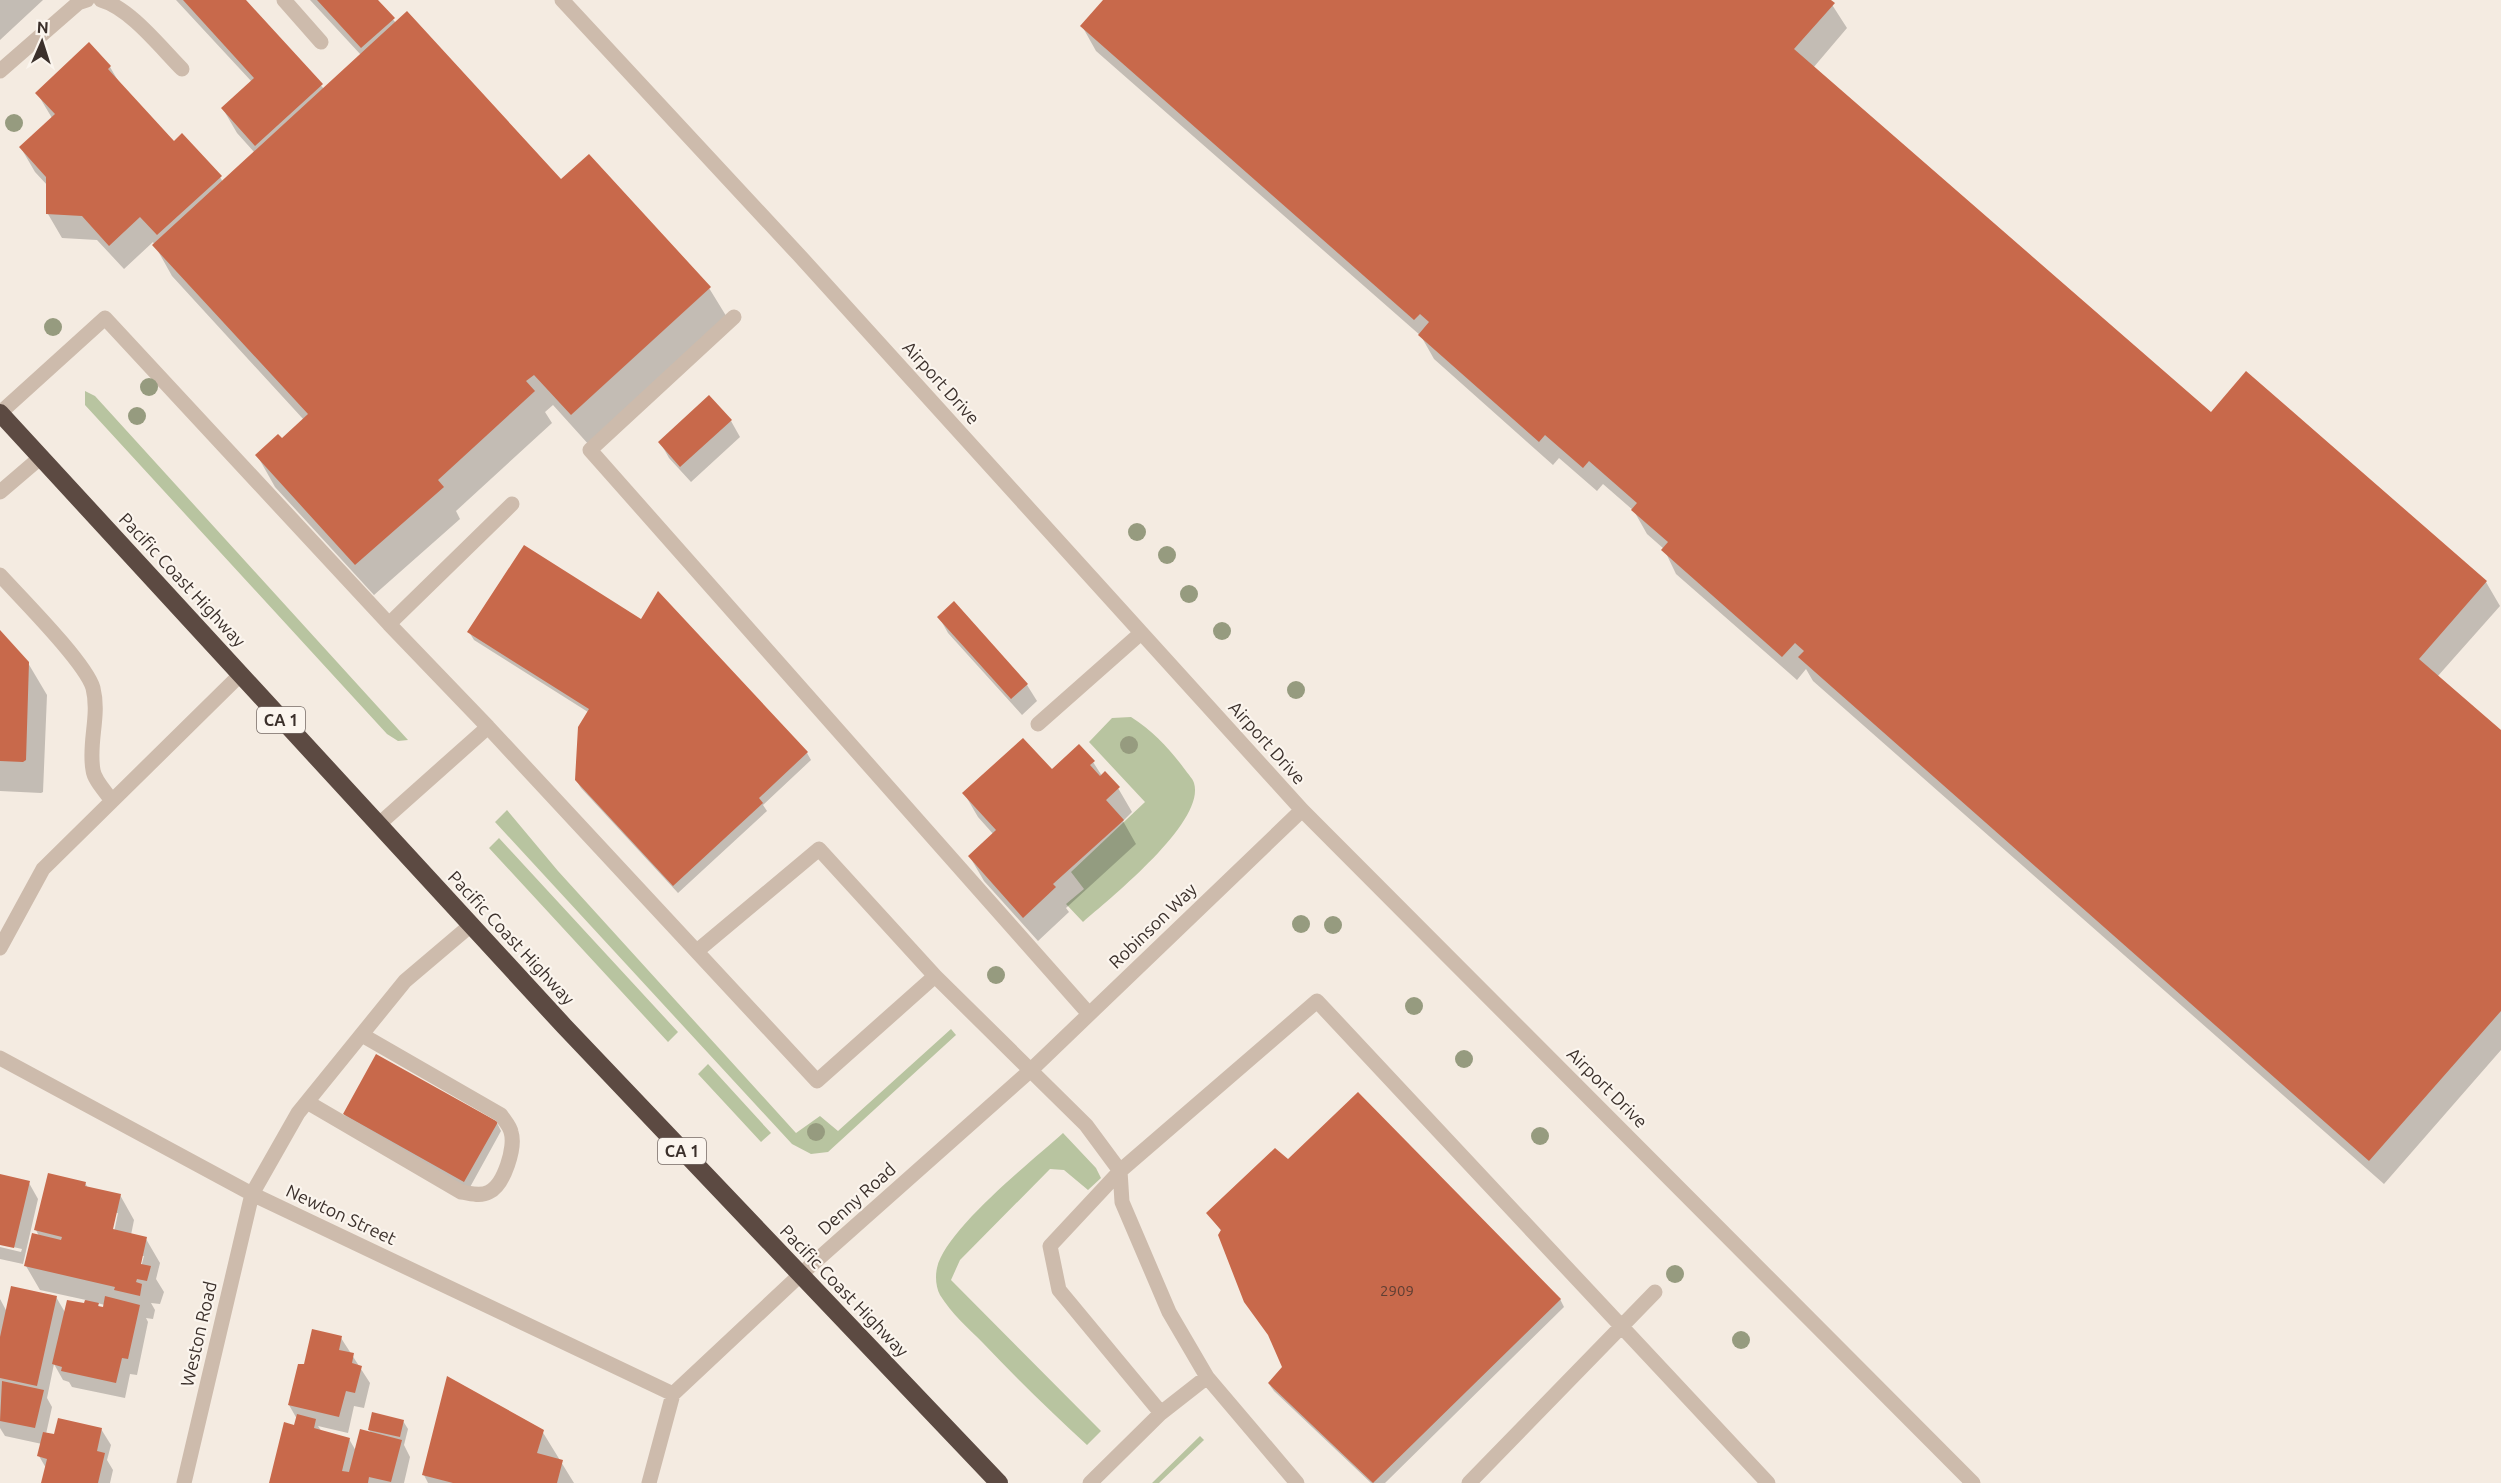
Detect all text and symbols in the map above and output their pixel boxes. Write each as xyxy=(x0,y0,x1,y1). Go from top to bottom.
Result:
north arrow xyxy=(12,12,72,72)
text: N xyxy=(36,18,49,36)
street label: Airport Drive xyxy=(899,337,984,428)
street label: Pacific Coast Highway xyxy=(116,508,250,651)
street label: Airport Drive xyxy=(1225,697,1310,788)
road number: CA 1 xyxy=(257,707,305,733)
street label: Pacific Coast Highway xyxy=(445,866,579,1009)
street label: Robinson Way xyxy=(1104,878,1200,972)
street label: Airport Drive xyxy=(1564,1043,1652,1131)
road number: CA 1 xyxy=(658,1138,706,1164)
street label: Denny Road xyxy=(813,1158,899,1238)
street label: Newton Street xyxy=(283,1180,400,1248)
street label: Pacific Coast Highway xyxy=(777,1220,913,1361)
street label: Weston Road xyxy=(176,1279,220,1388)
house number: 2909 xyxy=(1380,1282,1414,1299)

